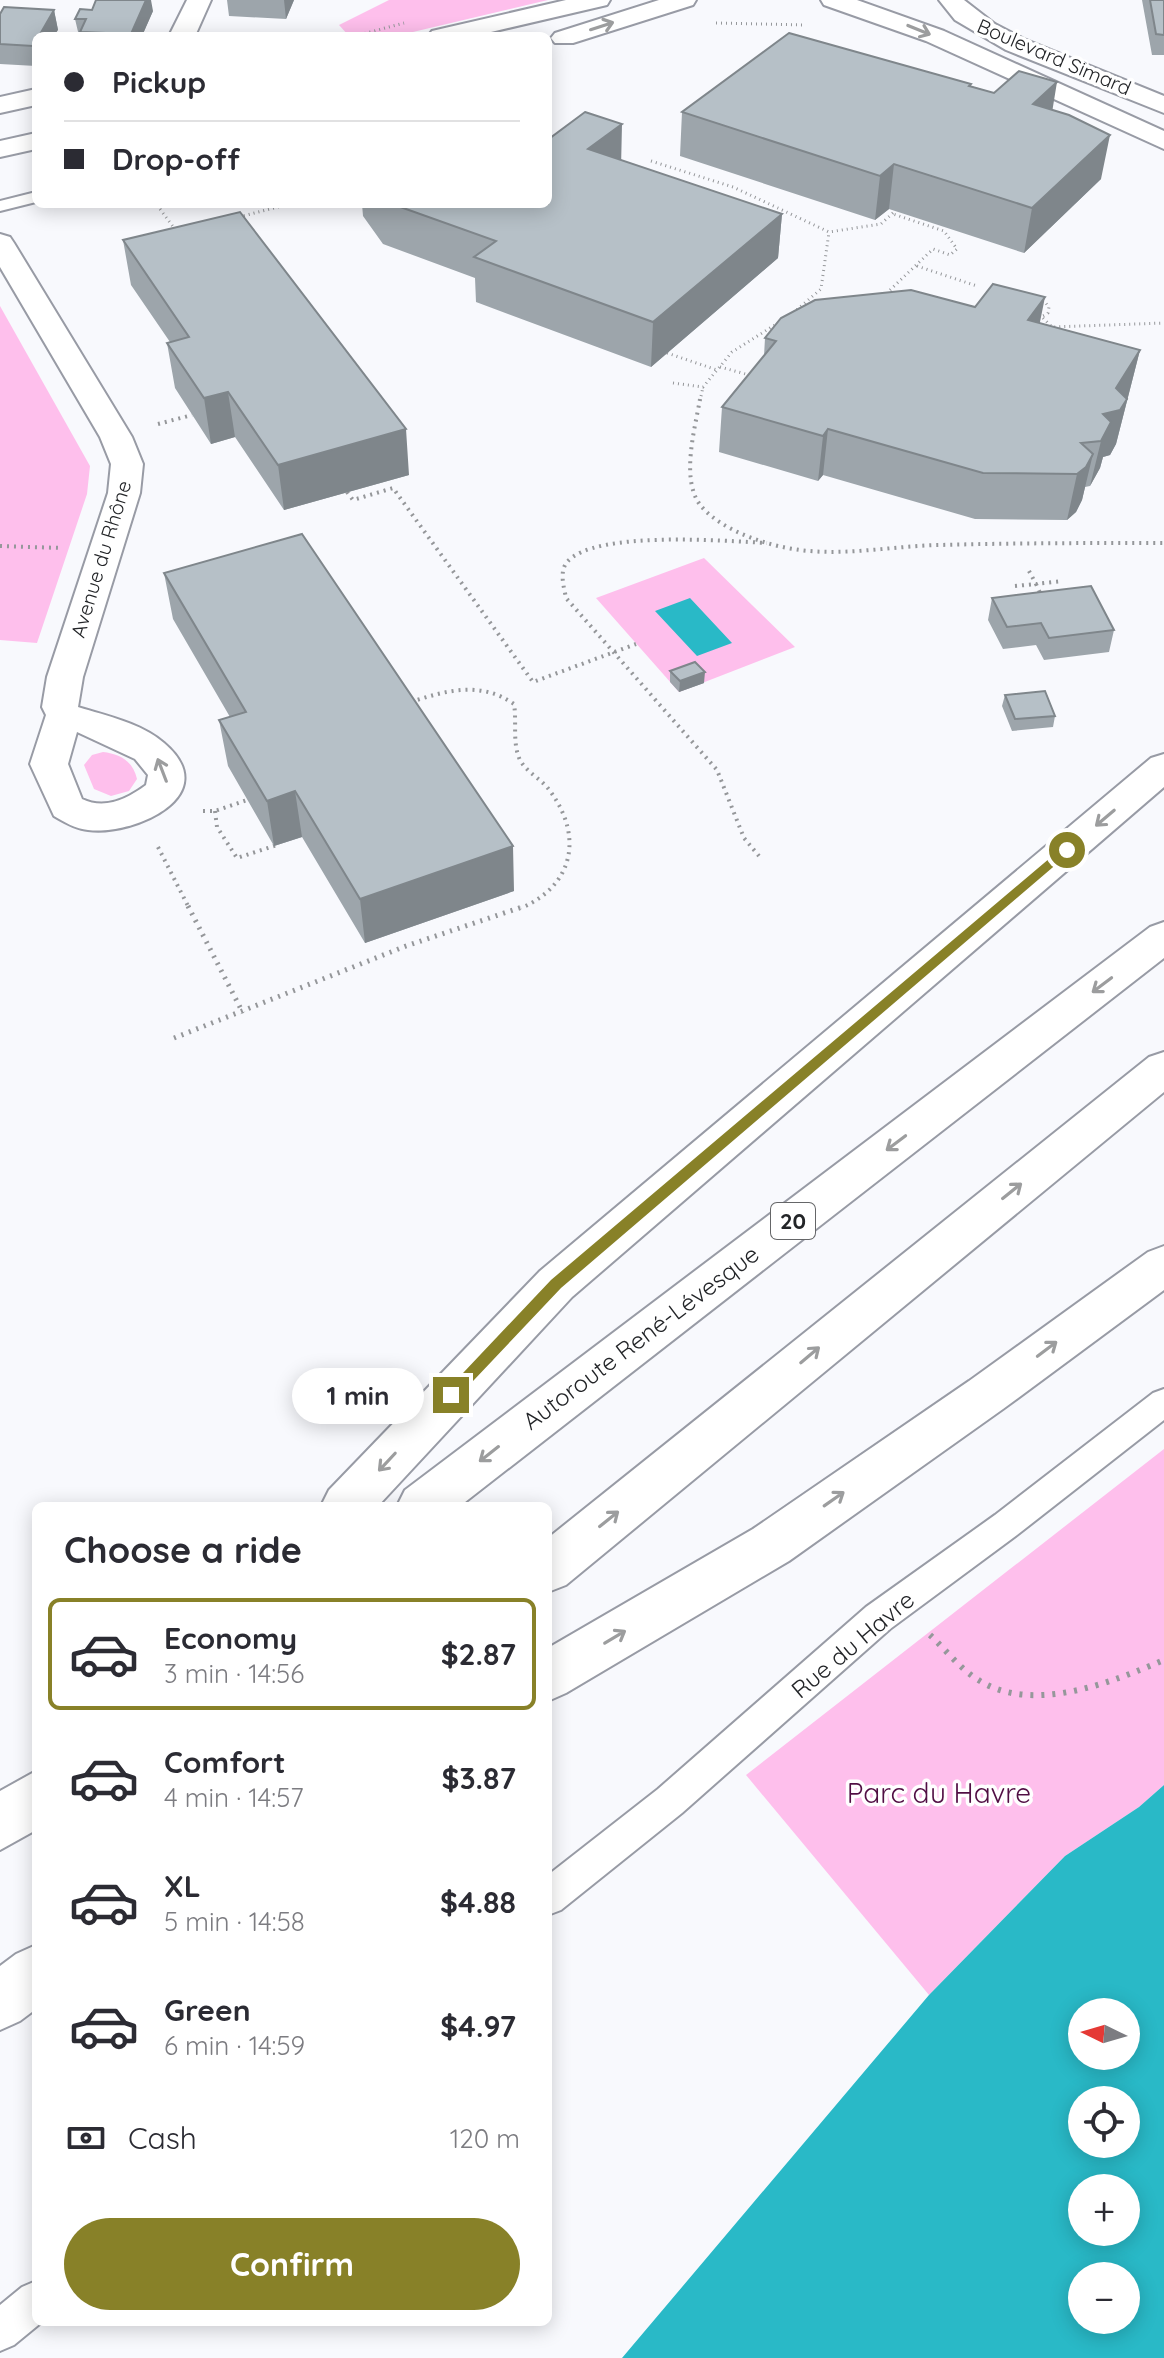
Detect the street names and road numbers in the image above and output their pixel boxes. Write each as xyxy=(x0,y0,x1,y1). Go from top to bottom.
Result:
street label: Boulevard Simard xyxy=(973,13,1135,100)
street label: Avenue du Rhône xyxy=(65,477,136,640)
road number: 20 xyxy=(771,1203,815,1239)
street label: Autoroute René-Lévesque xyxy=(516,1239,764,1436)
street label: Rue du Havre xyxy=(785,1584,920,1704)

